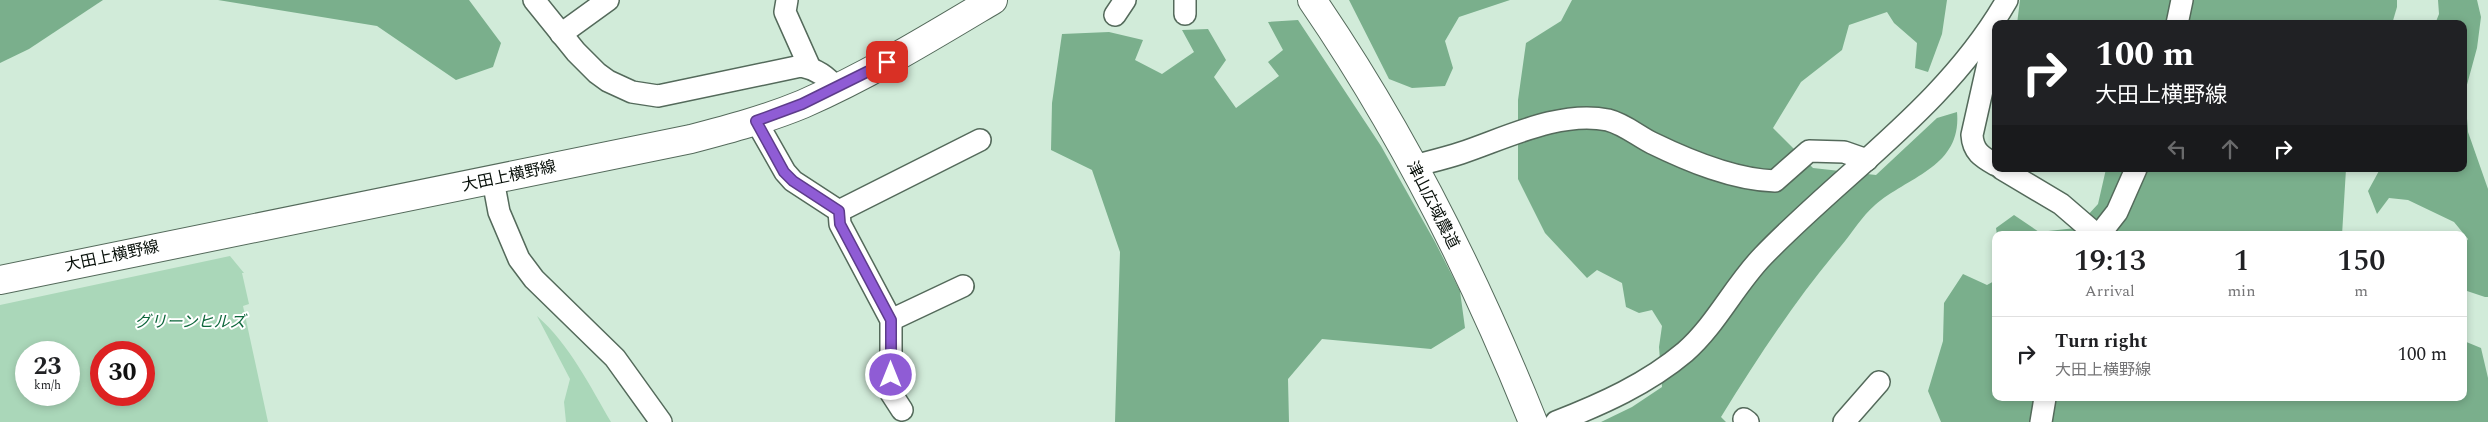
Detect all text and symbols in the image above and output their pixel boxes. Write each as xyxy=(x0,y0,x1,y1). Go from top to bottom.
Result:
text: 100 m xyxy=(2095,28,2194,81)
icon: right xyxy=(2012,40,2077,105)
pin xyxy=(866,41,908,83)
icon: arrive xyxy=(873,48,901,76)
text: 大田上横野線 xyxy=(2095,79,2227,112)
icon: left xyxy=(2163,135,2191,163)
icon: ahead xyxy=(2216,135,2244,163)
icon: right xyxy=(2269,135,2297,163)
street label: 大田上横野線 xyxy=(460,154,558,198)
street label: 津山広域農道 xyxy=(1401,157,1465,253)
street label: 大田上横野線 xyxy=(63,234,161,278)
text: 19:13 xyxy=(2074,238,2146,284)
text: 1 xyxy=(2233,238,2249,284)
text: 150 xyxy=(2337,238,2385,284)
text: Arrival xyxy=(2085,279,2135,303)
text: min xyxy=(2227,279,2255,303)
text: m xyxy=(2354,279,2368,303)
park label: グリーンヒルズ xyxy=(134,310,249,334)
text: Turn right xyxy=(2055,327,2148,356)
icon: right xyxy=(2012,340,2040,368)
text: 100 m xyxy=(2397,340,2447,369)
speed limit sign: 30 xyxy=(90,341,155,406)
text: 23 xyxy=(33,348,62,386)
position arrow xyxy=(864,348,916,400)
text: 大田上横野線 xyxy=(2055,358,2151,382)
text: km/h xyxy=(34,376,61,395)

